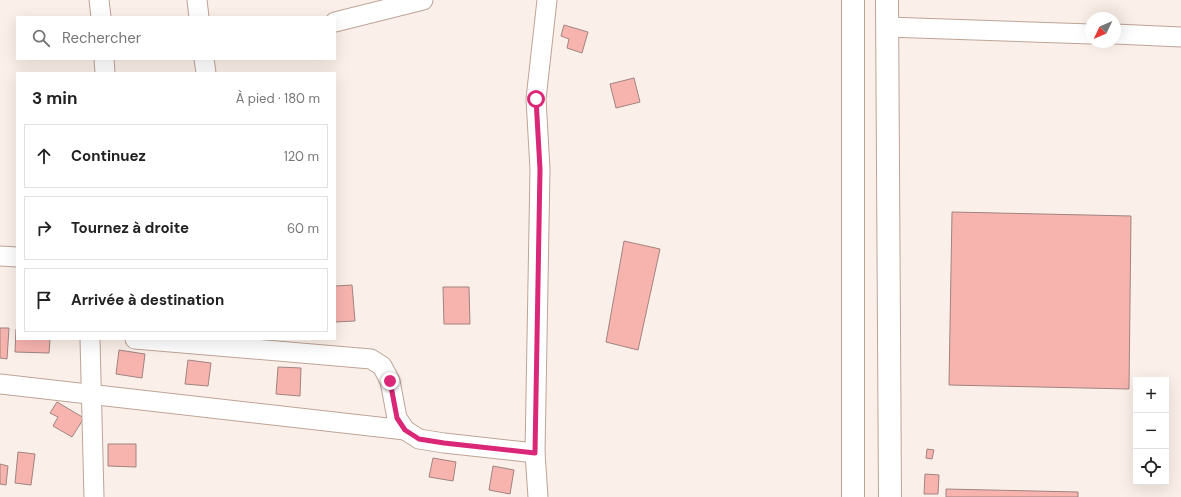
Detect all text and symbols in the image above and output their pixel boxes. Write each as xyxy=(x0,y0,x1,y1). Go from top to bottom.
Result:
north arrow xyxy=(1085,12,1121,48)
search box xyxy=(16,16,336,60)
icon: search xyxy=(30,27,52,49)
text: Rechercher xyxy=(62,28,141,48)
text: 3 min xyxy=(32,87,77,109)
text: À pied · 180 m xyxy=(236,90,320,107)
route start xyxy=(527,90,545,108)
icon: ahead xyxy=(33,145,55,167)
text: Continuez xyxy=(71,146,146,166)
text: 120 m xyxy=(284,148,319,165)
icon: right xyxy=(33,217,55,239)
text: Tournez à droite xyxy=(71,218,189,238)
text: 60 m xyxy=(287,220,319,237)
icon: arrive xyxy=(33,289,55,311)
text: Arrivée à destination xyxy=(71,290,224,310)
route end xyxy=(381,372,399,390)
map controls xyxy=(1133,377,1169,485)
button: + xyxy=(1133,377,1169,413)
button: − xyxy=(1133,413,1169,449)
button: locate xyxy=(1133,449,1169,485)

